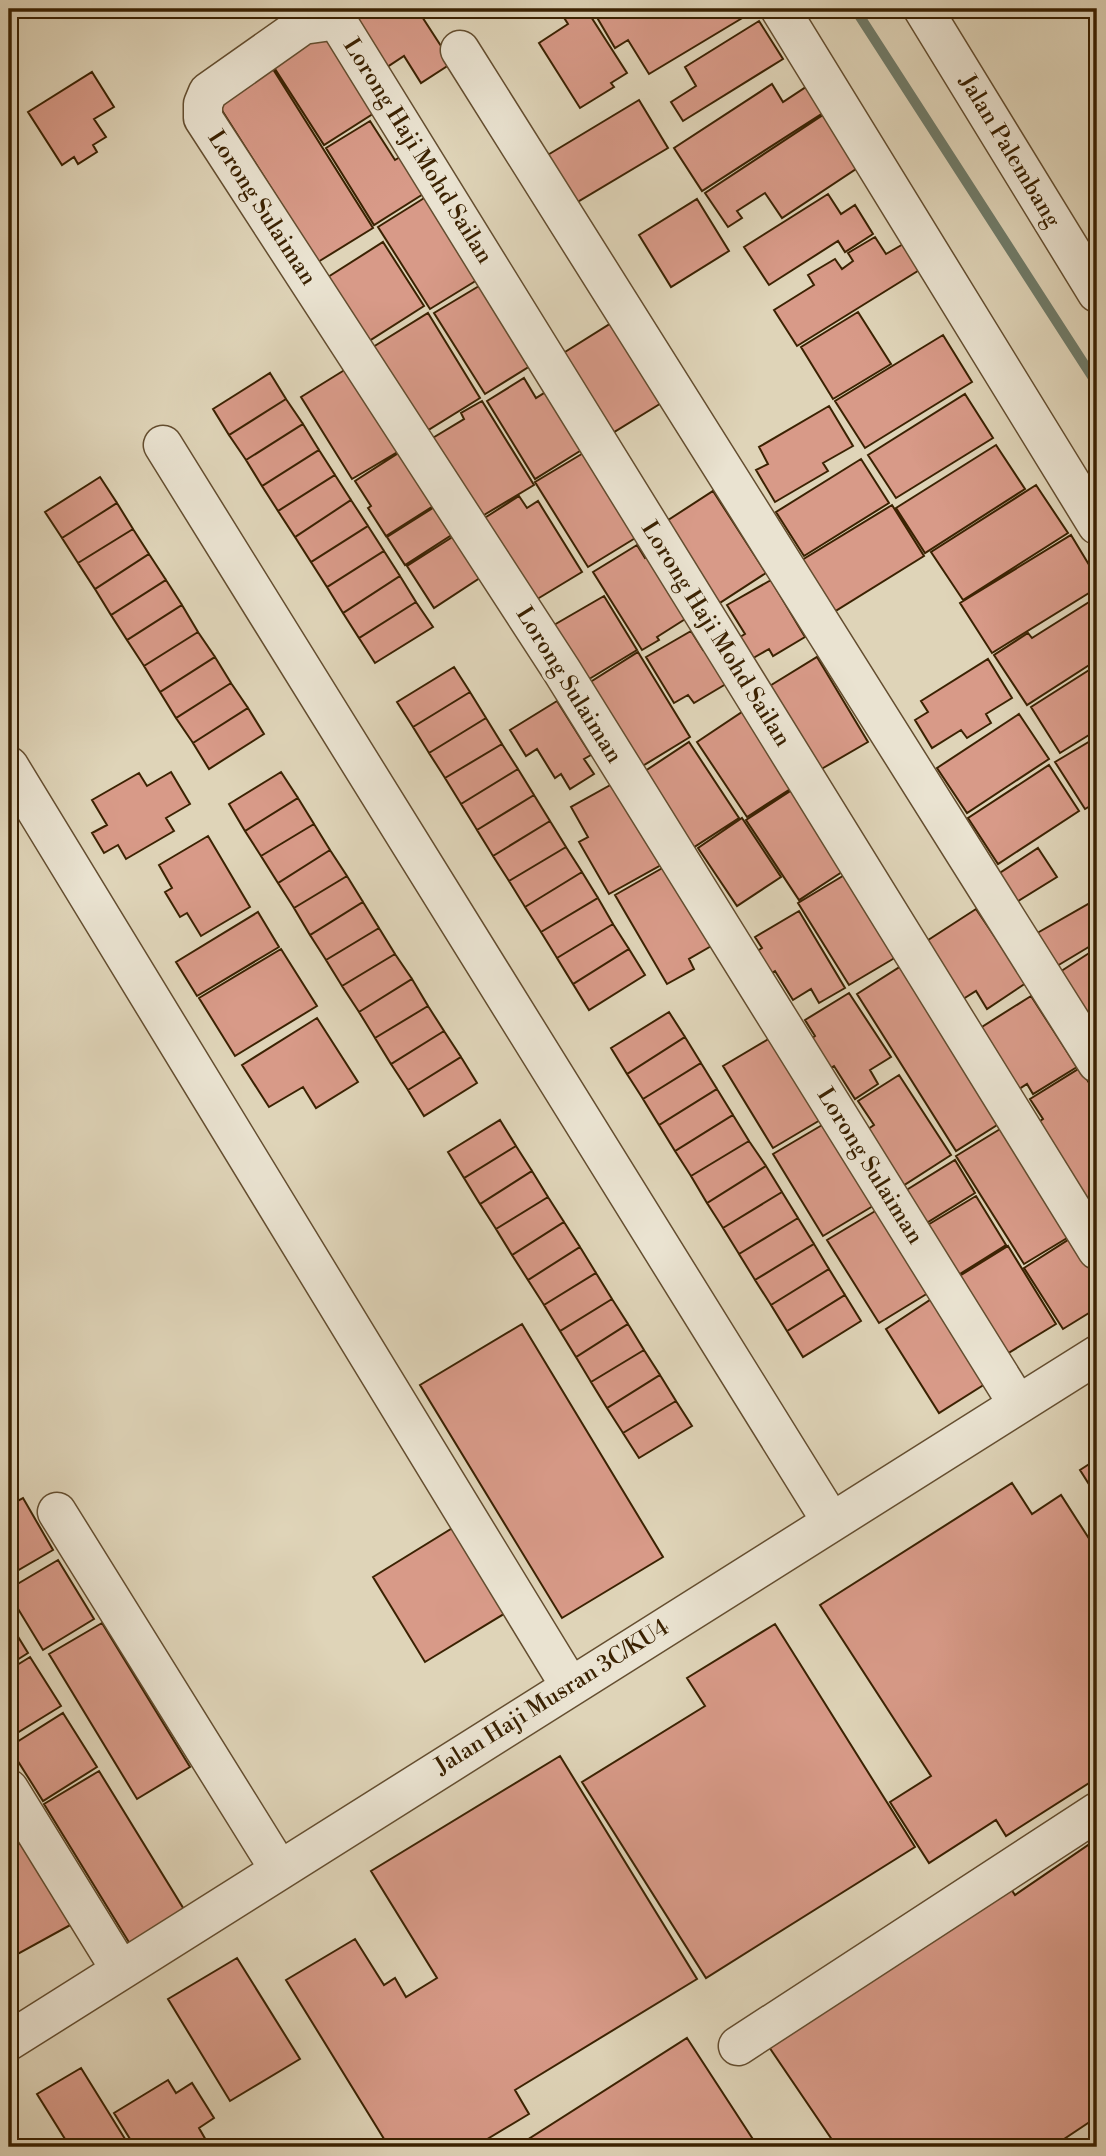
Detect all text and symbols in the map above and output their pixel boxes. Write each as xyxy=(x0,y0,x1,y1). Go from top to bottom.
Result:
street label: Lorong Haji Mohd Sailan xyxy=(337,33,499,269)
street label: Jalan Palembang xyxy=(953,69,1067,233)
street label: Lorong Sulaiman xyxy=(202,125,323,291)
street label: Lorong Haji Mohd Sailan xyxy=(635,516,797,752)
street label: Lorong Sulaiman xyxy=(510,602,628,769)
street label: Lorong Sulaiman xyxy=(811,1083,929,1250)
street label: Jalan Haji Musran 3C/KU4 xyxy=(429,1613,674,1781)

